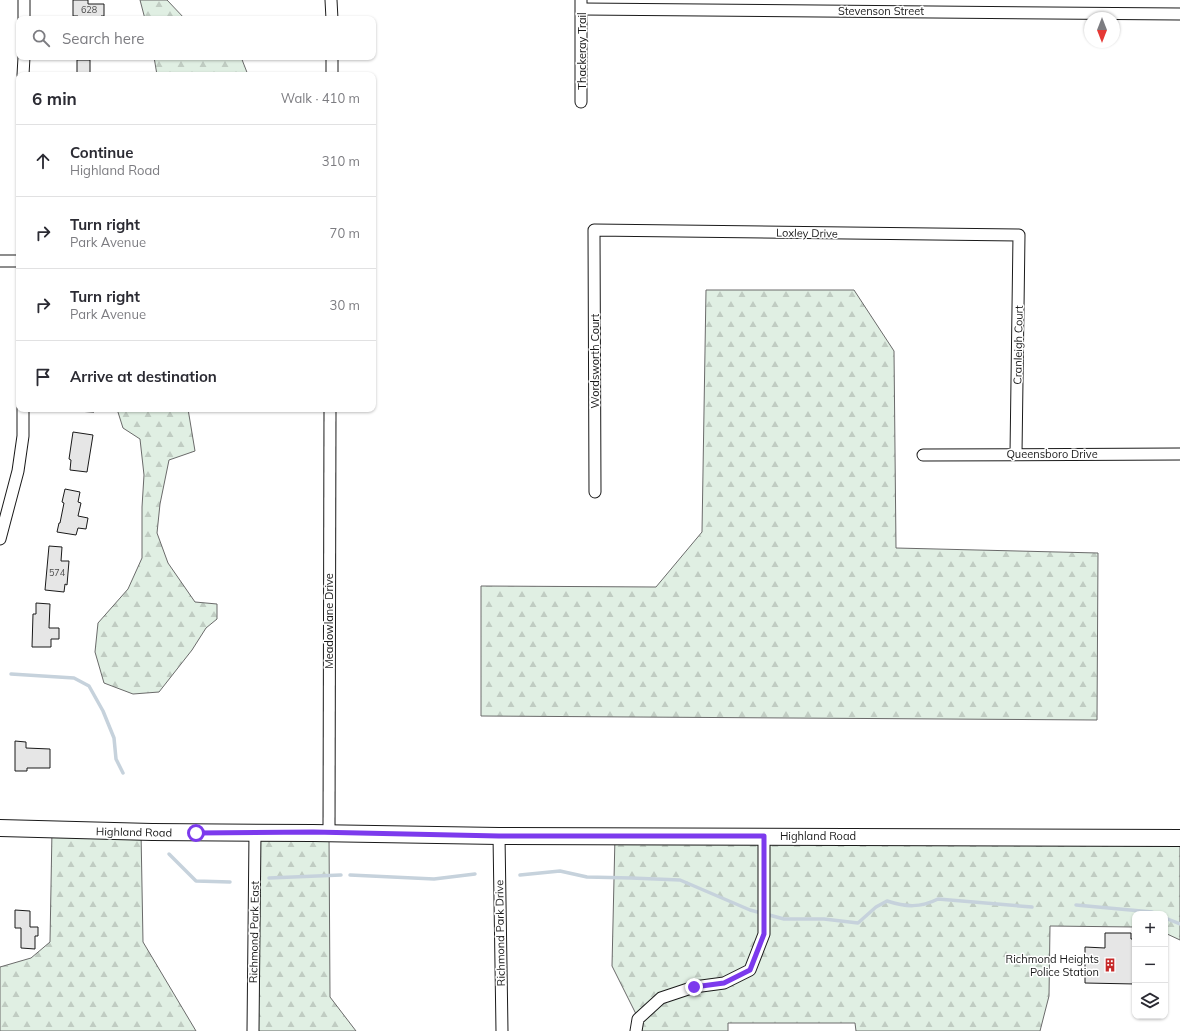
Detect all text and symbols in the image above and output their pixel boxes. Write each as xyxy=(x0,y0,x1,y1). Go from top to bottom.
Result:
house number: 628 xyxy=(81,4,97,15)
street label: Stevenson Street xyxy=(838,4,924,18)
street label: Thackeray Trail xyxy=(575,12,589,90)
north arrow xyxy=(1084,12,1120,48)
search box xyxy=(16,16,376,60)
icon: search xyxy=(30,27,52,49)
text: Search here xyxy=(62,29,144,48)
text: 6 min xyxy=(32,88,77,109)
text: Walk · 410 m xyxy=(281,90,360,106)
text: Continue xyxy=(70,143,133,162)
icon: ahead xyxy=(32,150,54,172)
text: 310 m xyxy=(322,153,360,169)
text: Highland Road xyxy=(70,162,160,178)
text: Turn right xyxy=(70,215,140,234)
icon: right xyxy=(32,222,54,244)
text: 70 m xyxy=(330,225,360,241)
street label: Loxley Drive xyxy=(776,225,838,241)
text: Park Avenue xyxy=(70,234,146,250)
text: Turn right xyxy=(70,287,140,306)
icon: right xyxy=(32,294,54,316)
text: 30 m xyxy=(330,297,360,313)
street label: Cranleigh Court xyxy=(1010,305,1026,385)
text: Park Avenue xyxy=(70,306,146,322)
street label: Wordsworth Court xyxy=(588,313,602,408)
icon: arrive xyxy=(32,366,54,388)
text: Arrive at destination xyxy=(70,367,217,386)
street label: Queensboro Drive xyxy=(1006,447,1098,461)
house number: 574 xyxy=(49,567,66,578)
street label: Meadowlane Drive xyxy=(322,573,336,669)
street label: Highland Road xyxy=(96,824,172,840)
route start xyxy=(187,824,205,842)
street label: Highland Road xyxy=(780,829,856,843)
street label: Richmond Park Drive xyxy=(492,880,508,986)
street label: Richmond Park East xyxy=(246,881,262,983)
map controls xyxy=(1132,911,1168,1019)
button: + xyxy=(1132,911,1168,947)
button: − xyxy=(1132,947,1168,983)
place label: Richmond Heights Police Station xyxy=(1006,952,1099,979)
building icon: Richmond Heights Police Station xyxy=(1102,957,1118,973)
route end xyxy=(685,978,703,996)
button: layers xyxy=(1132,983,1168,1019)

